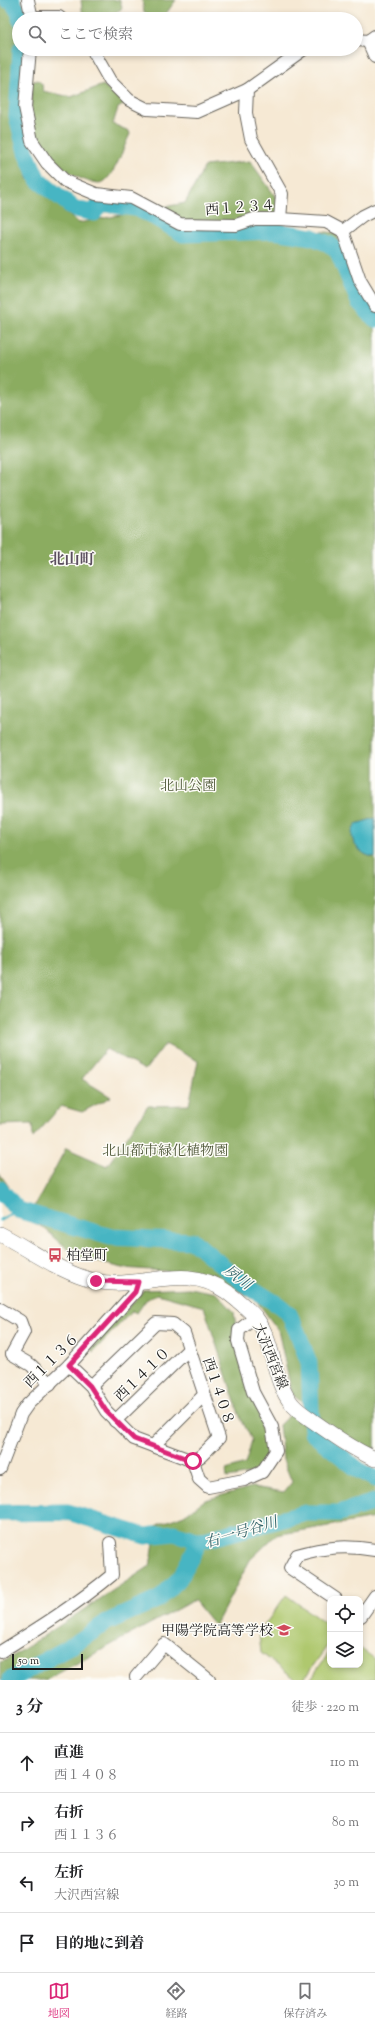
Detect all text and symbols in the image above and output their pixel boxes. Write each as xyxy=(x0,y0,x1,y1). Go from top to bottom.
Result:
search box xyxy=(12,12,363,56)
icon: search xyxy=(26,23,48,45)
text: ここで検索 xyxy=(58,25,133,46)
street label: 西１２３４ xyxy=(205,197,276,221)
district label: 北山町 xyxy=(49,550,95,571)
park label: 北山公園 xyxy=(160,777,216,797)
park label: 北山都市緑化植物園 xyxy=(102,1142,228,1162)
bus stop icon: 柏堂町 xyxy=(47,1247,63,1263)
place label: 柏堂町 xyxy=(66,1247,108,1267)
water label: 夙川 xyxy=(219,1261,257,1297)
route end xyxy=(87,1272,105,1290)
street label: 大沢西宮線 xyxy=(247,1321,292,1393)
street label: 西１１３６ xyxy=(21,1330,84,1393)
street label: 西１４１０ xyxy=(111,1344,176,1407)
street label: 西１４０８ xyxy=(196,1355,238,1428)
route start xyxy=(184,1452,202,1470)
water label: 右一号谷川 xyxy=(202,1512,282,1554)
map controls xyxy=(327,1596,363,1668)
button: locate xyxy=(327,1596,363,1632)
place label: 甲陽学院高等学校 xyxy=(161,1622,273,1642)
school or university icon: 甲陽学院高等学校 xyxy=(276,1622,292,1638)
button: layers xyxy=(327,1632,363,1668)
scale bar xyxy=(12,1652,83,1671)
text: 50 m xyxy=(18,1653,39,1669)
text: 3 分 xyxy=(16,1696,44,1720)
text: 徒歩 · 220 m xyxy=(292,1699,359,1717)
text: 直進 xyxy=(54,1743,84,1764)
icon: ahead xyxy=(16,1752,38,1774)
text: 110 m xyxy=(330,1754,359,1772)
text: 西１４０８ xyxy=(54,1767,119,1785)
text: 右折 xyxy=(54,1803,84,1824)
icon: right xyxy=(16,1812,38,1834)
text: 80 m xyxy=(332,1814,359,1832)
text: 西１１３６ xyxy=(54,1827,119,1845)
text: 左折 xyxy=(54,1863,84,1884)
icon: left xyxy=(16,1872,38,1894)
text: 30 m xyxy=(333,1874,359,1892)
text: 大沢西宮線 xyxy=(54,1887,119,1905)
icon: arrive xyxy=(16,1932,38,1954)
text: 目的地に到着 xyxy=(54,1934,144,1955)
tab: 地図 xyxy=(48,1980,70,2022)
tab: 経路 xyxy=(165,1980,187,2022)
tab: 保存済み xyxy=(283,1980,327,2022)

